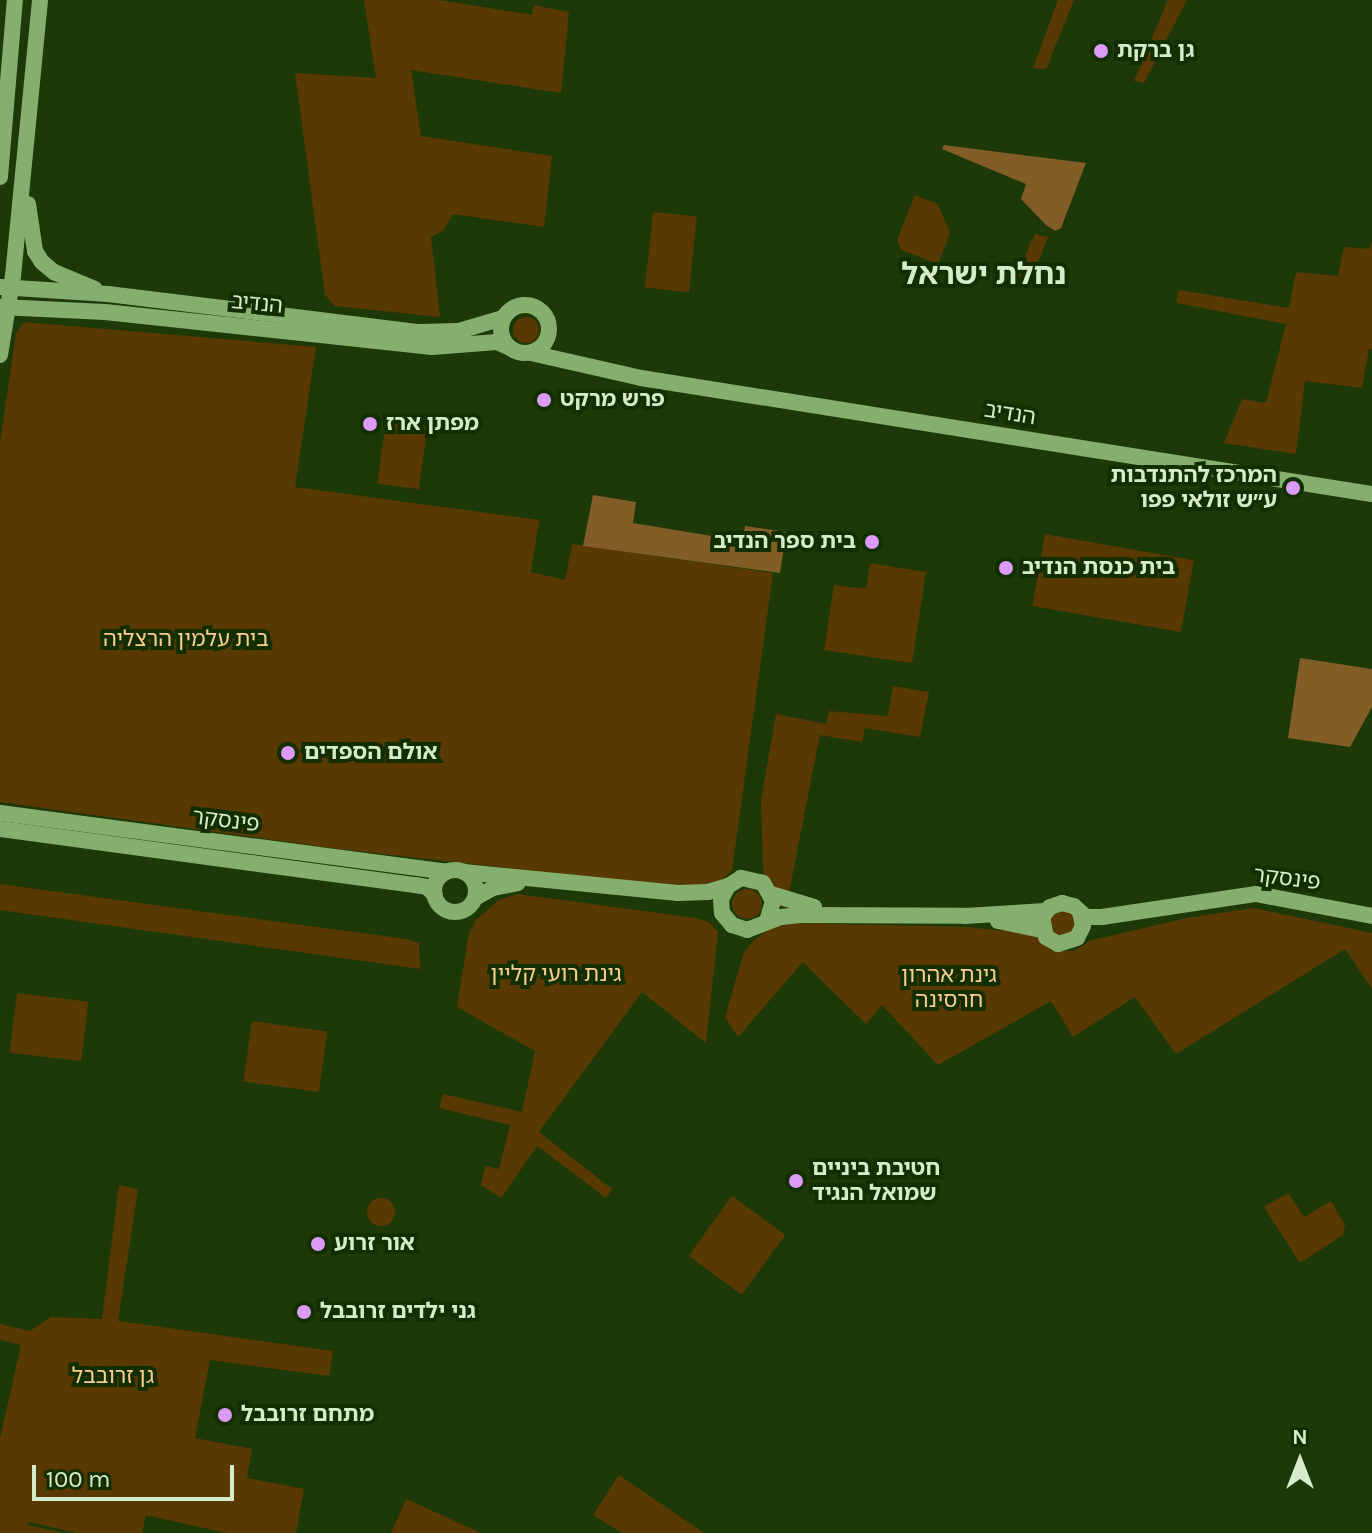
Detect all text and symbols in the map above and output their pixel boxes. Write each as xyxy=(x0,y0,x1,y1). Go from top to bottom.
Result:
place label: גן ברקת xyxy=(1117,38,1194,64)
marker: גן ברקת xyxy=(1092,42,1110,60)
district label: נחלת ישראל xyxy=(902,256,1066,292)
street label: הנדיב xyxy=(230,289,284,319)
place label: פרש מרקט xyxy=(560,387,665,413)
marker: פרש מרקט xyxy=(535,391,553,409)
street label: הנדיב xyxy=(982,397,1038,431)
place label: מפתן ארז xyxy=(386,411,479,437)
marker: מפתן ארז xyxy=(361,415,379,433)
place label: המרכז להתנדבות ע״ש זולאי פפו xyxy=(1110,462,1277,514)
marker: המרכז להתנדבות ע״ש זולאי פפו xyxy=(1284,479,1302,497)
place label: בית ספר הנדיב xyxy=(713,529,856,555)
marker: בית ספר הנדיב xyxy=(863,533,881,551)
place label: בית כנסת הנדיב xyxy=(1022,555,1175,581)
marker: בית כנסת הנדיב xyxy=(997,559,1015,577)
park label: בית עלמין הרצליה xyxy=(103,627,269,653)
place label: אולם הספדים xyxy=(304,740,437,766)
marker: אולם הספדים xyxy=(279,744,297,762)
street label: פינסקר xyxy=(191,804,261,838)
street label: פינסקר xyxy=(1252,862,1322,896)
park label: גינת רועי קליין xyxy=(490,962,622,988)
park label: גינת אהרון חרסינה xyxy=(901,962,997,1014)
place label: חטיבת ביניים שמואל הנגיד xyxy=(812,1155,940,1206)
marker: חטיבת ביניים שמואל הנגיד xyxy=(787,1172,805,1190)
place label: אור זרוע xyxy=(334,1231,415,1257)
marker: אור זרוע xyxy=(309,1235,327,1253)
place label: גני ילדים זרובבל xyxy=(320,1299,476,1325)
marker: גני ילדים זרובבל xyxy=(295,1303,313,1321)
park label: גן זרובבל xyxy=(72,1364,154,1390)
place label: מתחם זרובבל xyxy=(241,1402,374,1428)
marker: מתחם זרובבל xyxy=(216,1406,234,1424)
north arrow xyxy=(1260,1421,1340,1501)
text: N xyxy=(1292,1424,1308,1450)
scale bar xyxy=(36,1449,238,1499)
text: 100 m xyxy=(46,1465,111,1493)

